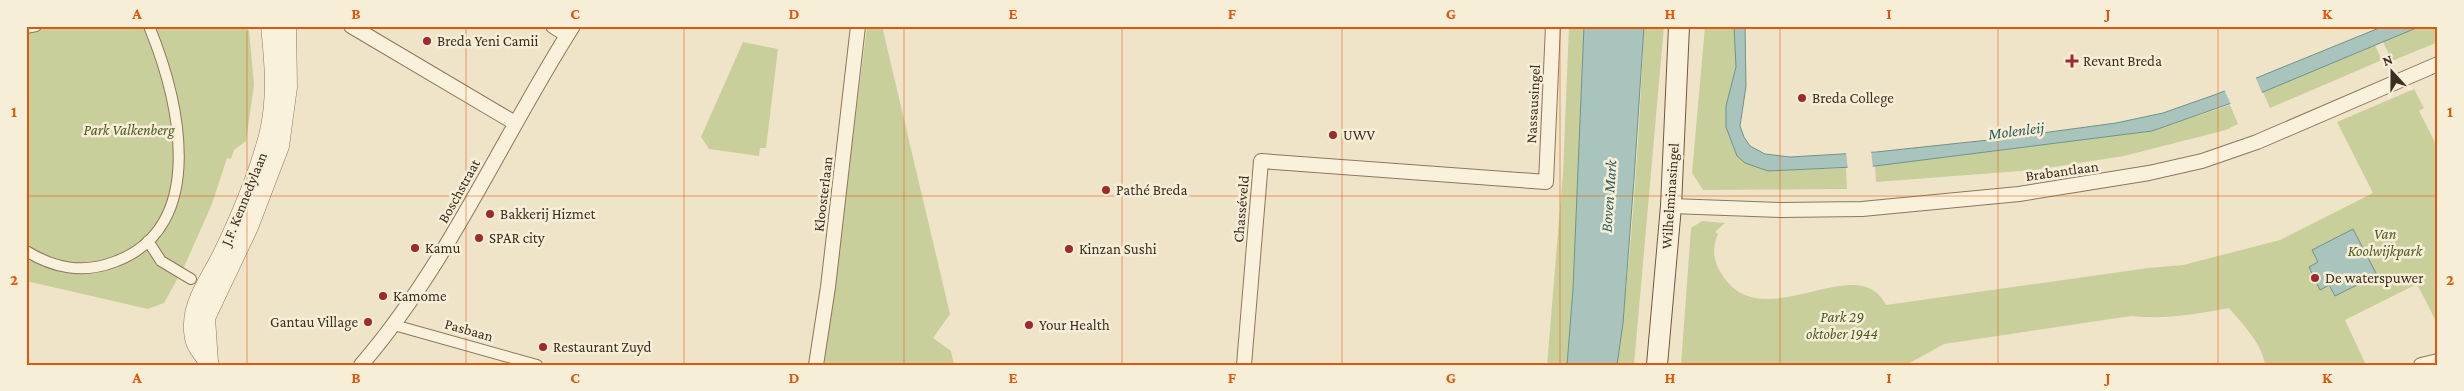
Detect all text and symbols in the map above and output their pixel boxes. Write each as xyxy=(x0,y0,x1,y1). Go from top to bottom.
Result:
text: A xyxy=(131,5,142,22)
text: B xyxy=(351,5,361,22)
text: C xyxy=(570,5,580,22)
text: D xyxy=(788,5,800,22)
text: E xyxy=(1008,5,1018,22)
text: F xyxy=(1228,5,1237,22)
text: G xyxy=(1446,5,1456,22)
text: H xyxy=(1665,5,1676,22)
text: I xyxy=(1886,5,1892,22)
text: J xyxy=(2103,5,2111,22)
text: K xyxy=(2322,5,2333,22)
place label: Breda Yeni Camii xyxy=(437,33,538,49)
marker: Breda Yeni Camii xyxy=(421,35,433,47)
north arrow xyxy=(2366,48,2416,98)
text: N xyxy=(2380,51,2395,69)
place label: Revant Breda xyxy=(2083,53,2162,69)
marker: Revant Breda xyxy=(2065,54,2079,68)
street label: Nassausingel xyxy=(1523,64,1544,144)
place label: Breda College xyxy=(1812,90,1894,107)
marker: Breda College xyxy=(1796,92,1808,104)
text: 1 xyxy=(11,103,17,120)
text: 1 xyxy=(2447,103,2453,120)
water label: Molenleij xyxy=(1986,118,2046,143)
park label: Park Valkenberg xyxy=(83,122,175,139)
place label: UWV xyxy=(1343,127,1375,143)
marker: UWV xyxy=(1327,129,1339,141)
street label: Wilhelminasingel xyxy=(1658,142,1683,250)
street label: J.F. Kennedylaan xyxy=(217,150,271,250)
street label: Boschstraat xyxy=(435,155,484,226)
street label: Kloosterlaan xyxy=(810,155,836,233)
water label: Boven Mark xyxy=(1597,158,1620,233)
street label: Brabantlaan xyxy=(2024,158,2100,184)
street label: Chasséveld xyxy=(1230,175,1252,243)
place label: Pathé Breda xyxy=(1116,182,1187,198)
marker: Pathé Breda xyxy=(1100,184,1112,196)
place label: Bakkerij Hizmet xyxy=(500,206,597,223)
marker: Bakkerij Hizmet xyxy=(484,208,496,220)
park label: Van Koolwijkpark xyxy=(2348,226,2424,260)
place label: SPAR city xyxy=(489,230,545,247)
marker: SPAR city xyxy=(473,232,485,244)
place label: Kamu xyxy=(425,240,460,256)
place label: Kinzan Sushi xyxy=(1079,241,1157,257)
marker: Kamu xyxy=(409,242,421,254)
marker: Kinzan Sushi xyxy=(1063,243,1075,255)
place label: De waterspuwer xyxy=(2325,270,2424,287)
text: 2 xyxy=(10,271,18,288)
text: 2 xyxy=(2446,271,2454,288)
marker: De waterspuwer xyxy=(2309,272,2321,284)
place label: Kamome xyxy=(393,288,447,304)
marker: Kamome xyxy=(377,290,389,302)
park label: Park 29 oktober 1944 xyxy=(1806,309,1878,342)
place label: Gantau Village xyxy=(270,314,358,331)
street label: Pasbaan xyxy=(443,315,495,345)
marker: Gantau Village xyxy=(362,316,374,328)
place label: Your Health xyxy=(1039,317,1110,333)
marker: Your Health xyxy=(1023,319,1035,331)
place label: Restaurant Zuyd xyxy=(553,339,652,356)
marker: Restaurant Zuyd xyxy=(537,341,549,353)
text: A xyxy=(131,369,142,386)
text: B xyxy=(351,369,361,386)
text: C xyxy=(570,369,580,386)
text: D xyxy=(788,369,800,386)
text: E xyxy=(1008,369,1018,386)
text: F xyxy=(1228,369,1237,386)
text: G xyxy=(1446,369,1456,386)
text: H xyxy=(1665,369,1676,386)
text: I xyxy=(1886,369,1892,386)
text: J xyxy=(2103,369,2111,386)
text: K xyxy=(2322,369,2333,386)

